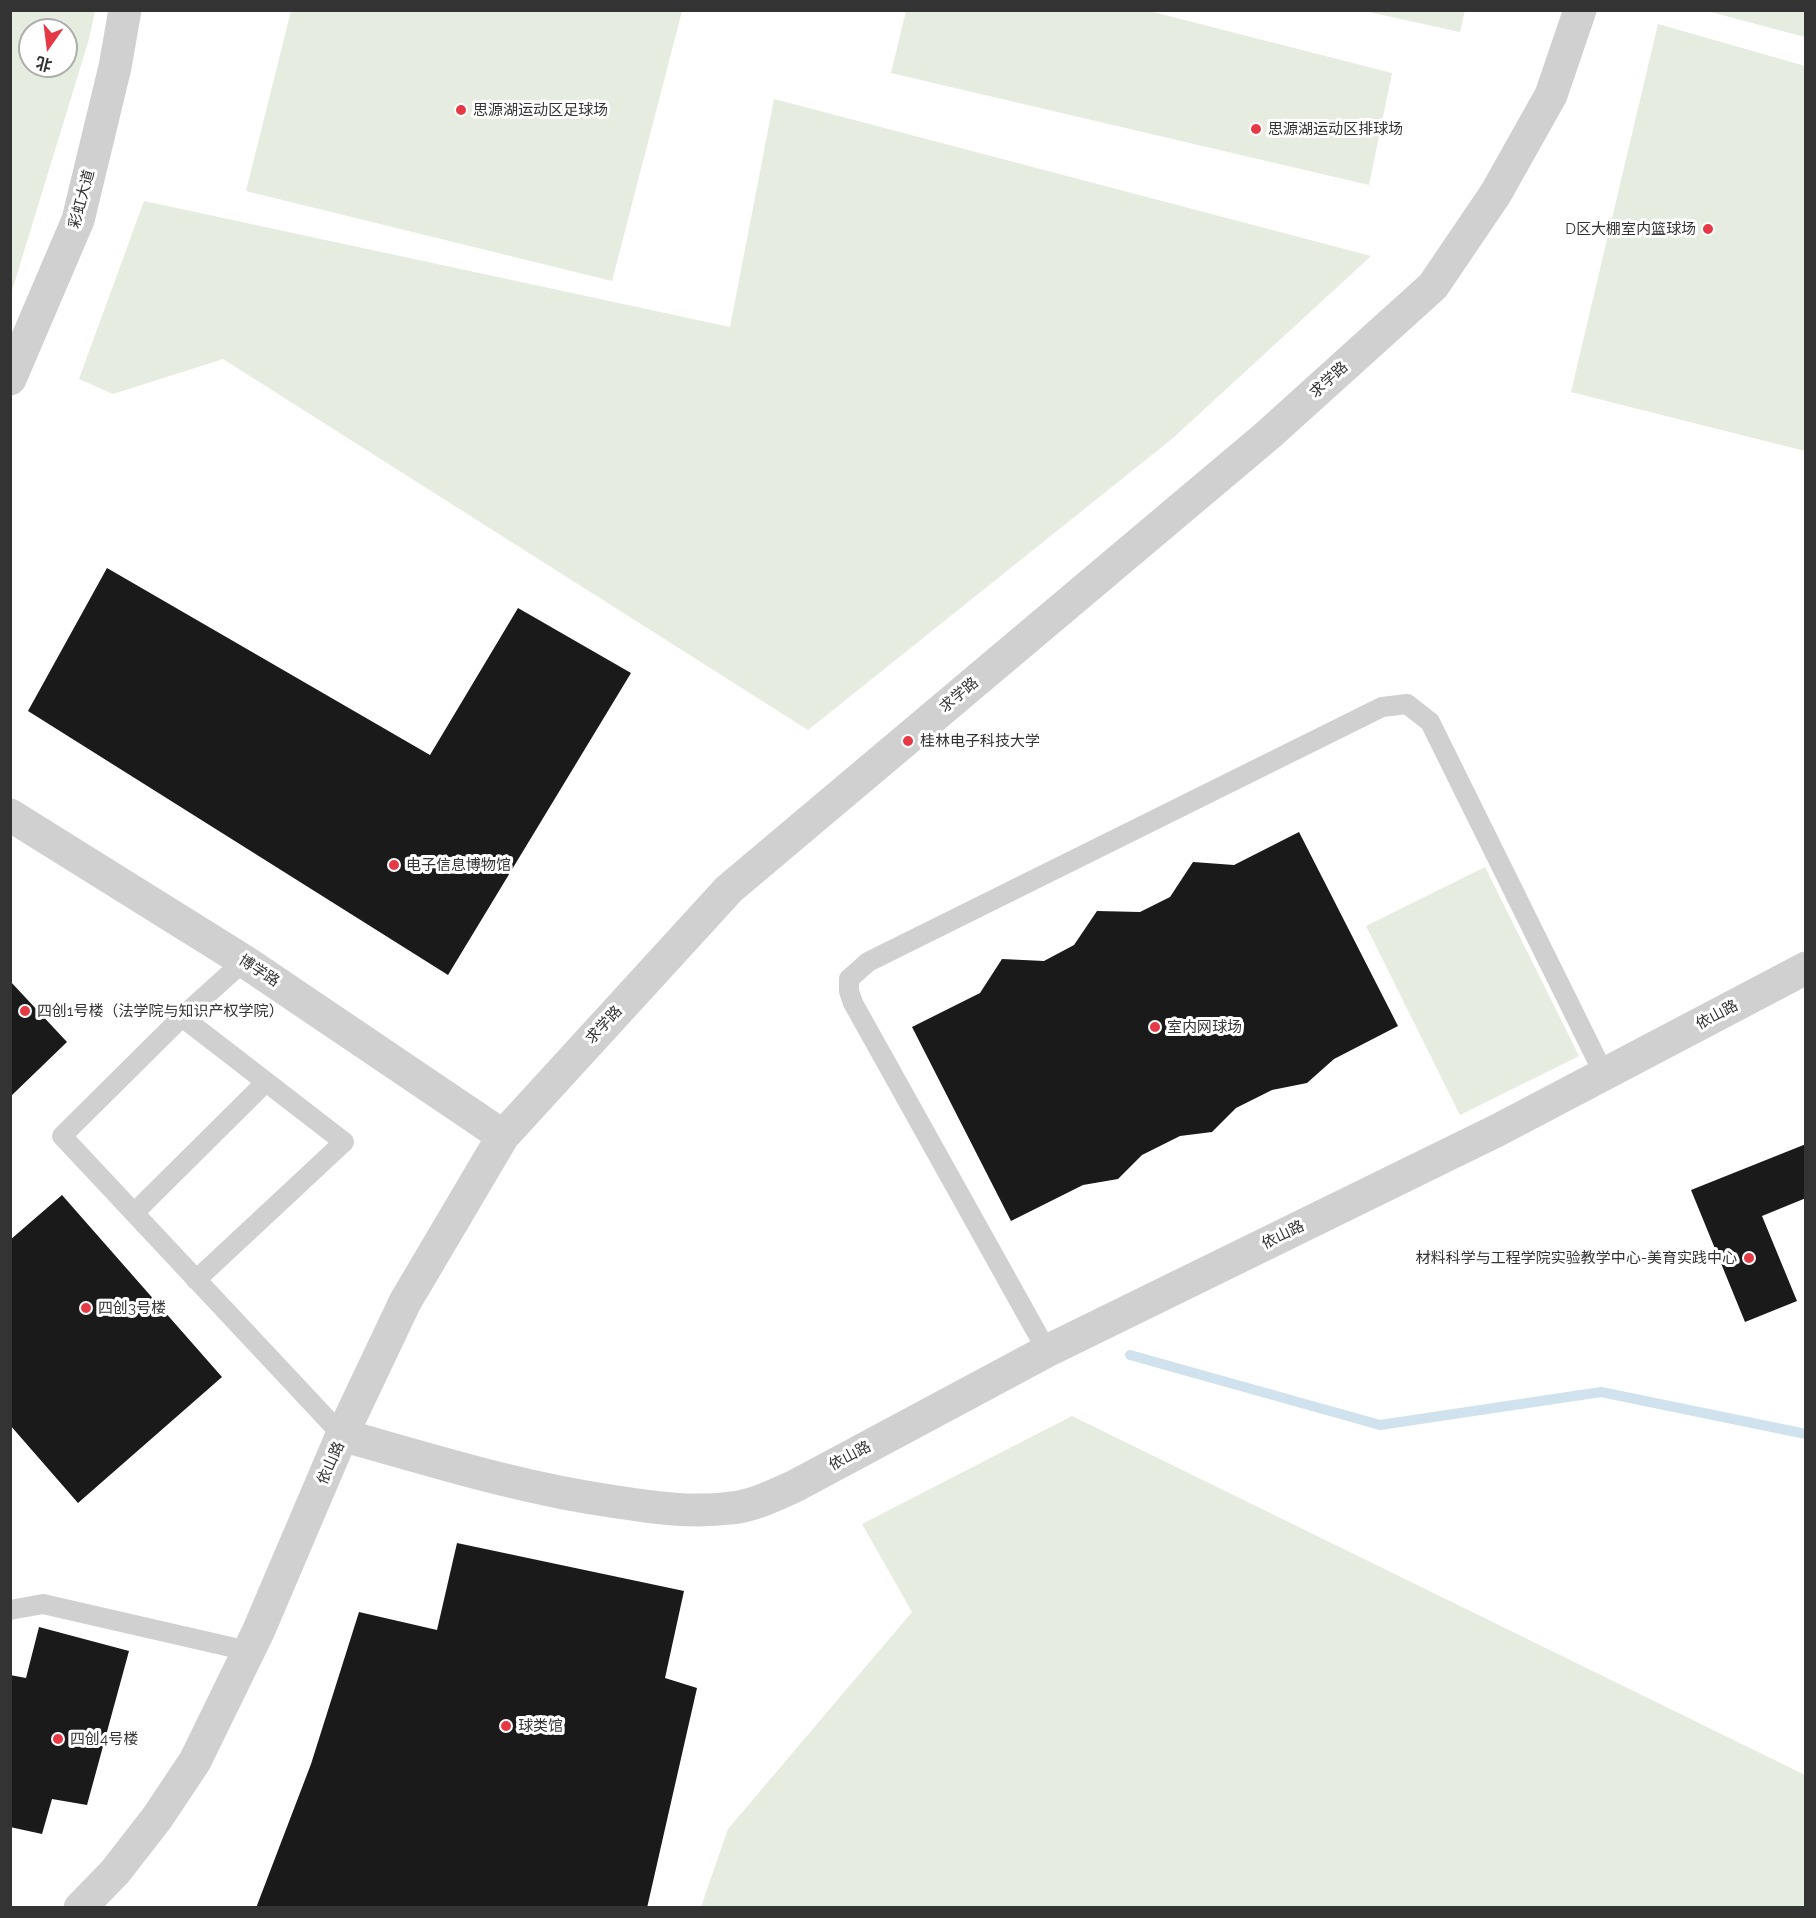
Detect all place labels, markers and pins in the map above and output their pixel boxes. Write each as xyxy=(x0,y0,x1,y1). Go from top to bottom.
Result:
place label: 思源湖运动区足球场 xyxy=(473,101,608,119)
marker: 思源湖运动区足球场 xyxy=(454,103,468,117)
place label: 思源湖运动区排球场 xyxy=(1268,120,1403,138)
marker: 思源湖运动区排球场 xyxy=(1249,122,1263,136)
place label: D区大棚室内篮球场 xyxy=(1565,220,1696,238)
marker: D区大棚室内篮球场 xyxy=(1701,222,1715,236)
place label: 桂林电子科技大学 xyxy=(920,732,1040,750)
marker: 桂林电子科技大学 xyxy=(901,734,915,748)
place label: 电子信息博物馆 xyxy=(406,856,511,874)
marker: 电子信息博物馆 xyxy=(387,858,401,872)
place label: 四创1号楼（法学院与知识产权学院） xyxy=(37,1002,283,1020)
marker: 四创1号楼（法学院与知识产权学院） xyxy=(18,1004,32,1018)
place label: 室内网球场 xyxy=(1167,1018,1242,1036)
marker: 室内网球场 xyxy=(1148,1020,1162,1034)
place label: 材料科学与工程学院实验教学中心-美育实践中心 xyxy=(1416,1249,1737,1267)
marker: 材料科学与工程学院实验教学中心-美育实践中心 xyxy=(1742,1251,1756,1265)
place label: 四创3号楼 xyxy=(98,1299,166,1317)
marker: 四创3号楼 xyxy=(79,1301,93,1315)
place label: 球类馆 xyxy=(518,1717,563,1735)
marker: 球类馆 xyxy=(499,1719,513,1733)
place label: 四创4号楼 xyxy=(70,1730,138,1748)
marker: 四创4号楼 xyxy=(51,1732,65,1746)

